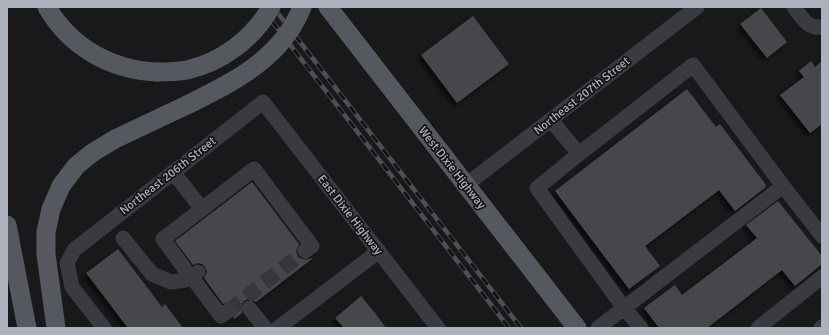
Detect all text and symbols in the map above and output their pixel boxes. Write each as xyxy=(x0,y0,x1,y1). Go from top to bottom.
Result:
street label: Northeast 207th Street xyxy=(531,54,633,138)
street label: West Dixie Highway xyxy=(415,124,489,212)
street label: Northeast 206th Street xyxy=(117,134,219,218)
street label: East Dixie Highway xyxy=(314,172,386,258)

